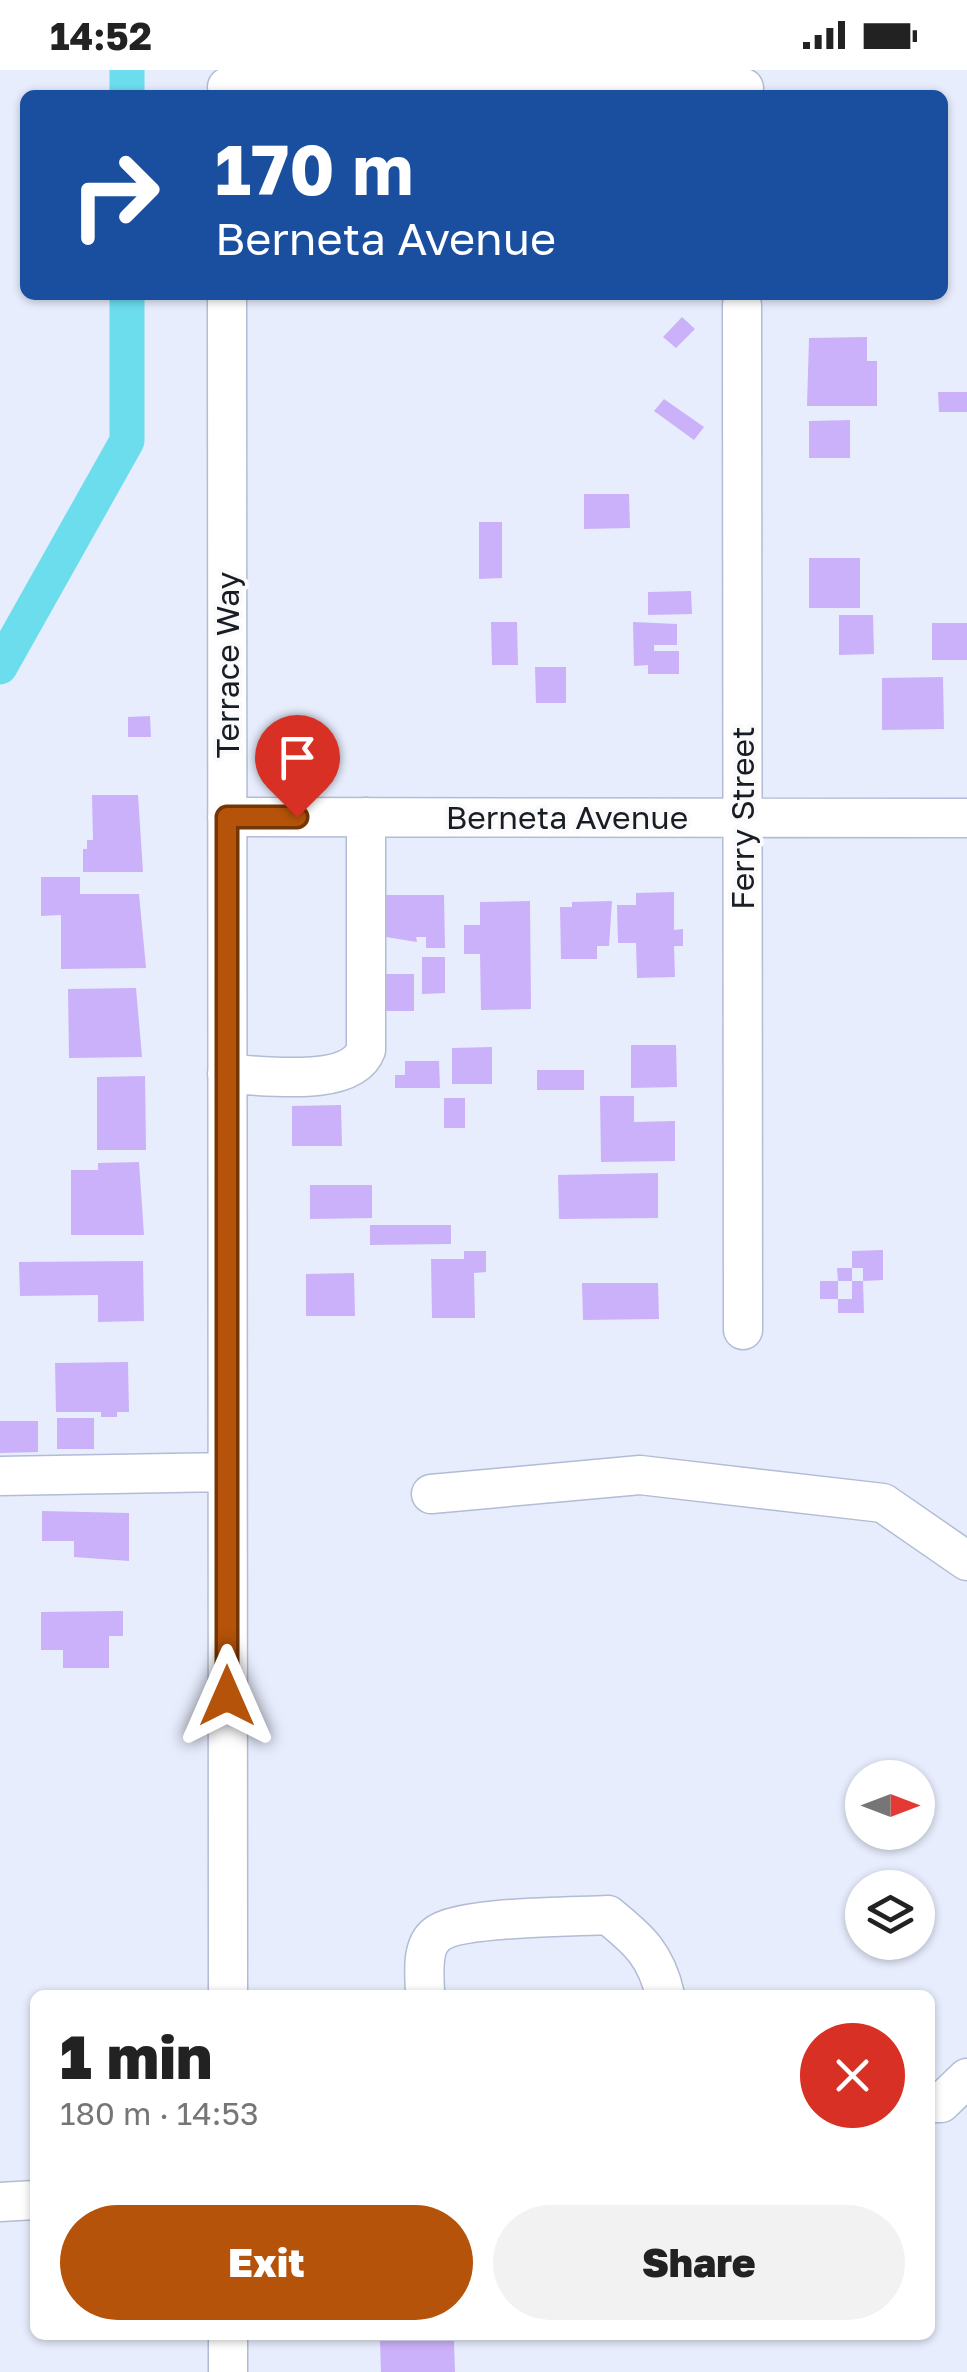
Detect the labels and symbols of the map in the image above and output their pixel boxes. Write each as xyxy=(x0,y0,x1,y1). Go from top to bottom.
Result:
street label: Terrace Way xyxy=(208,571,246,759)
pin xyxy=(255,715,340,818)
street label: Ferry Street xyxy=(723,726,761,910)
street label: Berneta Avenue xyxy=(446,798,688,836)
position arrow xyxy=(175,1644,279,1748)
north arrow xyxy=(845,1760,935,1850)

